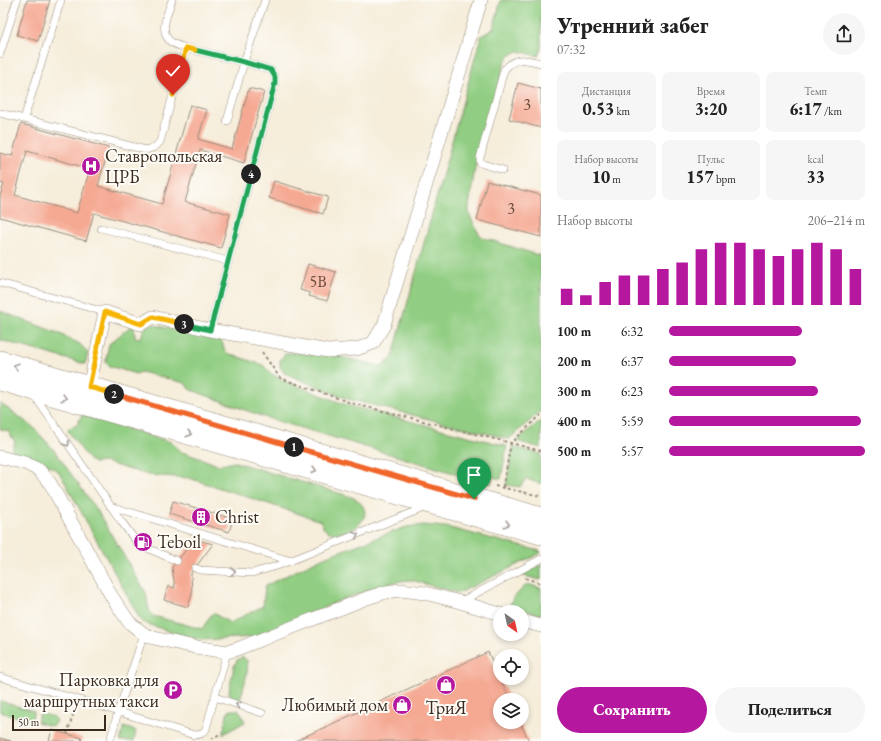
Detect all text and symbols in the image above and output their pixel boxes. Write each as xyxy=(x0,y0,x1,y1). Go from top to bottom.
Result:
text: Утренний забег xyxy=(557,11,708,40)
button: share xyxy=(823,13,865,55)
text: 07:32 xyxy=(557,41,585,58)
pin xyxy=(156,54,190,95)
icon: check xyxy=(162,60,184,82)
text: Дистанция xyxy=(582,84,631,98)
text: Время xyxy=(697,84,725,98)
text: Темп xyxy=(804,84,827,98)
house number: 3 xyxy=(523,94,531,115)
text: 0.53 xyxy=(582,98,614,120)
text: 3:20 xyxy=(695,98,727,120)
text: 6:17 xyxy=(789,98,822,120)
text: km xyxy=(614,104,630,118)
text: /km xyxy=(822,104,842,118)
place label: Ставропольская ЦРБ xyxy=(105,144,222,188)
text: Набор высоты xyxy=(574,152,638,166)
text: Пульс xyxy=(697,152,725,166)
text: kcal xyxy=(807,152,824,166)
hospital icon: Ставропольская ЦРБ xyxy=(80,155,102,177)
pin: 4 xyxy=(241,164,261,184)
text: 10 xyxy=(592,166,610,188)
text: 157 xyxy=(686,166,714,188)
text: 33 xyxy=(806,166,825,188)
text: 4 xyxy=(248,167,254,181)
text: m xyxy=(610,172,621,186)
text: bpm xyxy=(714,172,736,186)
house number: 3 xyxy=(507,198,515,219)
text: Набор высоты xyxy=(557,212,633,229)
text: 206–214 m xyxy=(808,212,865,229)
house number: 5В xyxy=(309,271,327,292)
pin: 3 xyxy=(174,314,194,334)
text: 3 xyxy=(181,317,187,331)
text: 100 m xyxy=(557,323,591,340)
text: 6:32 xyxy=(621,323,643,340)
text: 200 m xyxy=(557,353,591,370)
text: 6:37 xyxy=(621,353,643,370)
one-way arrow xyxy=(13,362,20,371)
text: 300 m xyxy=(557,383,591,400)
text: 6:23 xyxy=(621,383,643,400)
pin: 2 xyxy=(104,384,124,404)
text: 2 xyxy=(111,387,117,401)
one-way arrow xyxy=(61,394,68,402)
text: 400 m xyxy=(557,413,591,430)
text: 5:59 xyxy=(621,413,643,430)
one-way arrow xyxy=(186,429,193,438)
pin: 1 xyxy=(284,437,304,457)
one-way arrow xyxy=(62,439,69,446)
text: 1 xyxy=(291,440,297,454)
text: 500 m xyxy=(557,443,591,460)
text: 5:57 xyxy=(621,443,643,460)
pin xyxy=(457,458,491,499)
icon: arrive xyxy=(463,464,485,486)
one-way arrow xyxy=(311,465,318,474)
place label: Christ xyxy=(215,505,259,528)
building icon: Christ xyxy=(190,506,212,528)
one-way arrow xyxy=(504,520,510,528)
place label: Teboil xyxy=(157,530,201,553)
fuel station icon: Teboil xyxy=(132,531,154,553)
one-way arrow xyxy=(353,531,360,539)
one-way arrow xyxy=(230,568,236,576)
north arrow xyxy=(493,605,529,641)
map controls xyxy=(493,605,529,729)
button: locate xyxy=(493,649,529,685)
place label: Парковка для маршрутных такси xyxy=(24,668,159,712)
shop icon: ТриЯ xyxy=(435,674,457,696)
parking icon: Парковка для маршрутных такси xyxy=(162,679,184,701)
button: Сохранить xyxy=(557,687,707,733)
button: Поделиться xyxy=(715,687,865,733)
place label: Любимый дом xyxy=(282,693,389,716)
button: layers xyxy=(493,693,529,729)
shop icon: Любимый дом xyxy=(391,694,413,716)
place label: ТриЯ xyxy=(425,696,467,719)
one-way arrow xyxy=(235,702,242,710)
scale bar xyxy=(12,713,106,732)
text: 50 m xyxy=(18,715,39,729)

